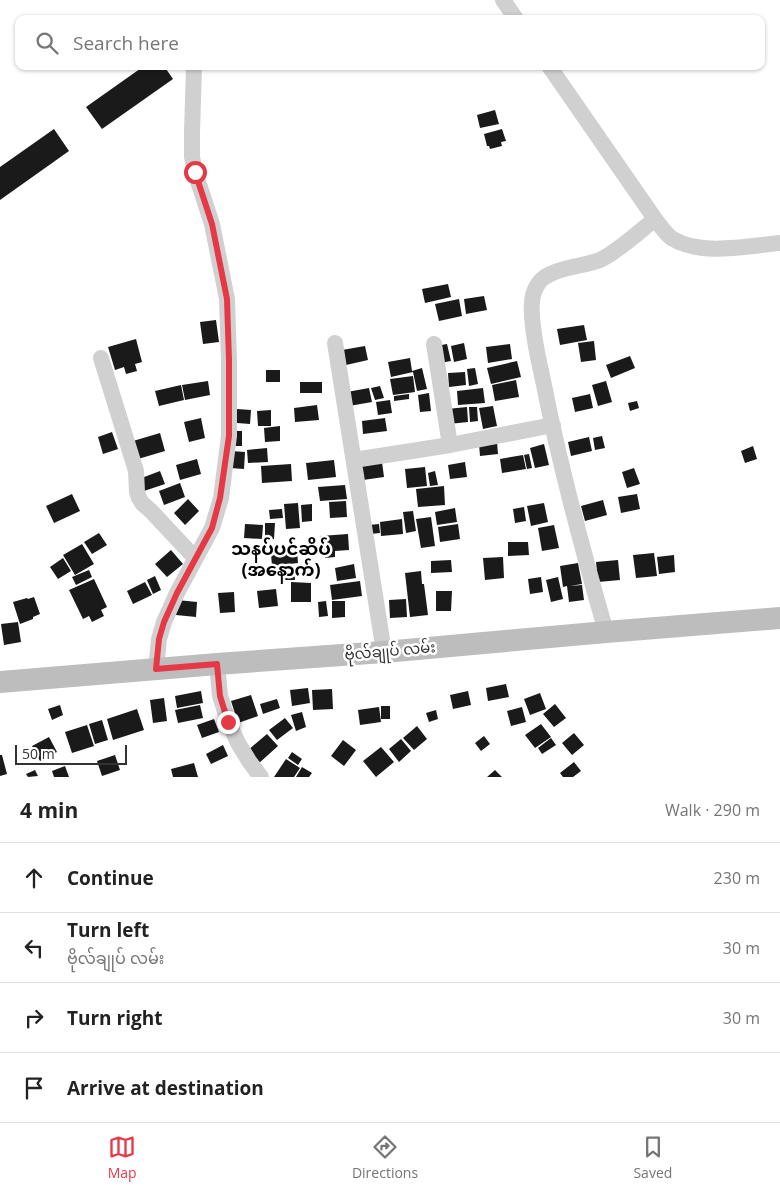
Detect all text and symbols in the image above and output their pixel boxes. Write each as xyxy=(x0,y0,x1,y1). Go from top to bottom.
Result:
search box xyxy=(15,15,765,70)
icon: search xyxy=(33,29,61,57)
text: Search here xyxy=(73,30,179,56)
route start xyxy=(184,161,207,184)
district label: သနပ်ပင်ဆိပ် (အနောက်) xyxy=(231,536,331,584)
street label: ဗိုလ်ချုပ် လမ်း xyxy=(344,636,436,667)
route end xyxy=(217,711,240,734)
scale bar xyxy=(15,742,128,765)
text: 50 m xyxy=(22,744,55,763)
text: 4 min xyxy=(20,796,78,824)
text: Walk · 290 m xyxy=(665,799,760,821)
icon: ahead xyxy=(20,864,48,892)
text: Continue xyxy=(67,865,154,891)
text: 230 m xyxy=(714,867,760,889)
text: Turn left xyxy=(67,917,149,943)
icon: left xyxy=(20,934,48,962)
text: 30 m xyxy=(723,937,760,959)
text: ဗိုလ်ချုပ် လမ်း xyxy=(67,947,164,969)
icon: right xyxy=(20,1004,48,1032)
text: Turn right xyxy=(67,1005,162,1031)
text: 30 m xyxy=(723,1007,760,1029)
icon: arrive xyxy=(20,1074,48,1102)
text: Arrive at destination xyxy=(67,1075,264,1101)
tab: Map xyxy=(108,1133,137,1182)
tab: Directions xyxy=(352,1133,418,1182)
tab: Saved xyxy=(633,1133,672,1182)

